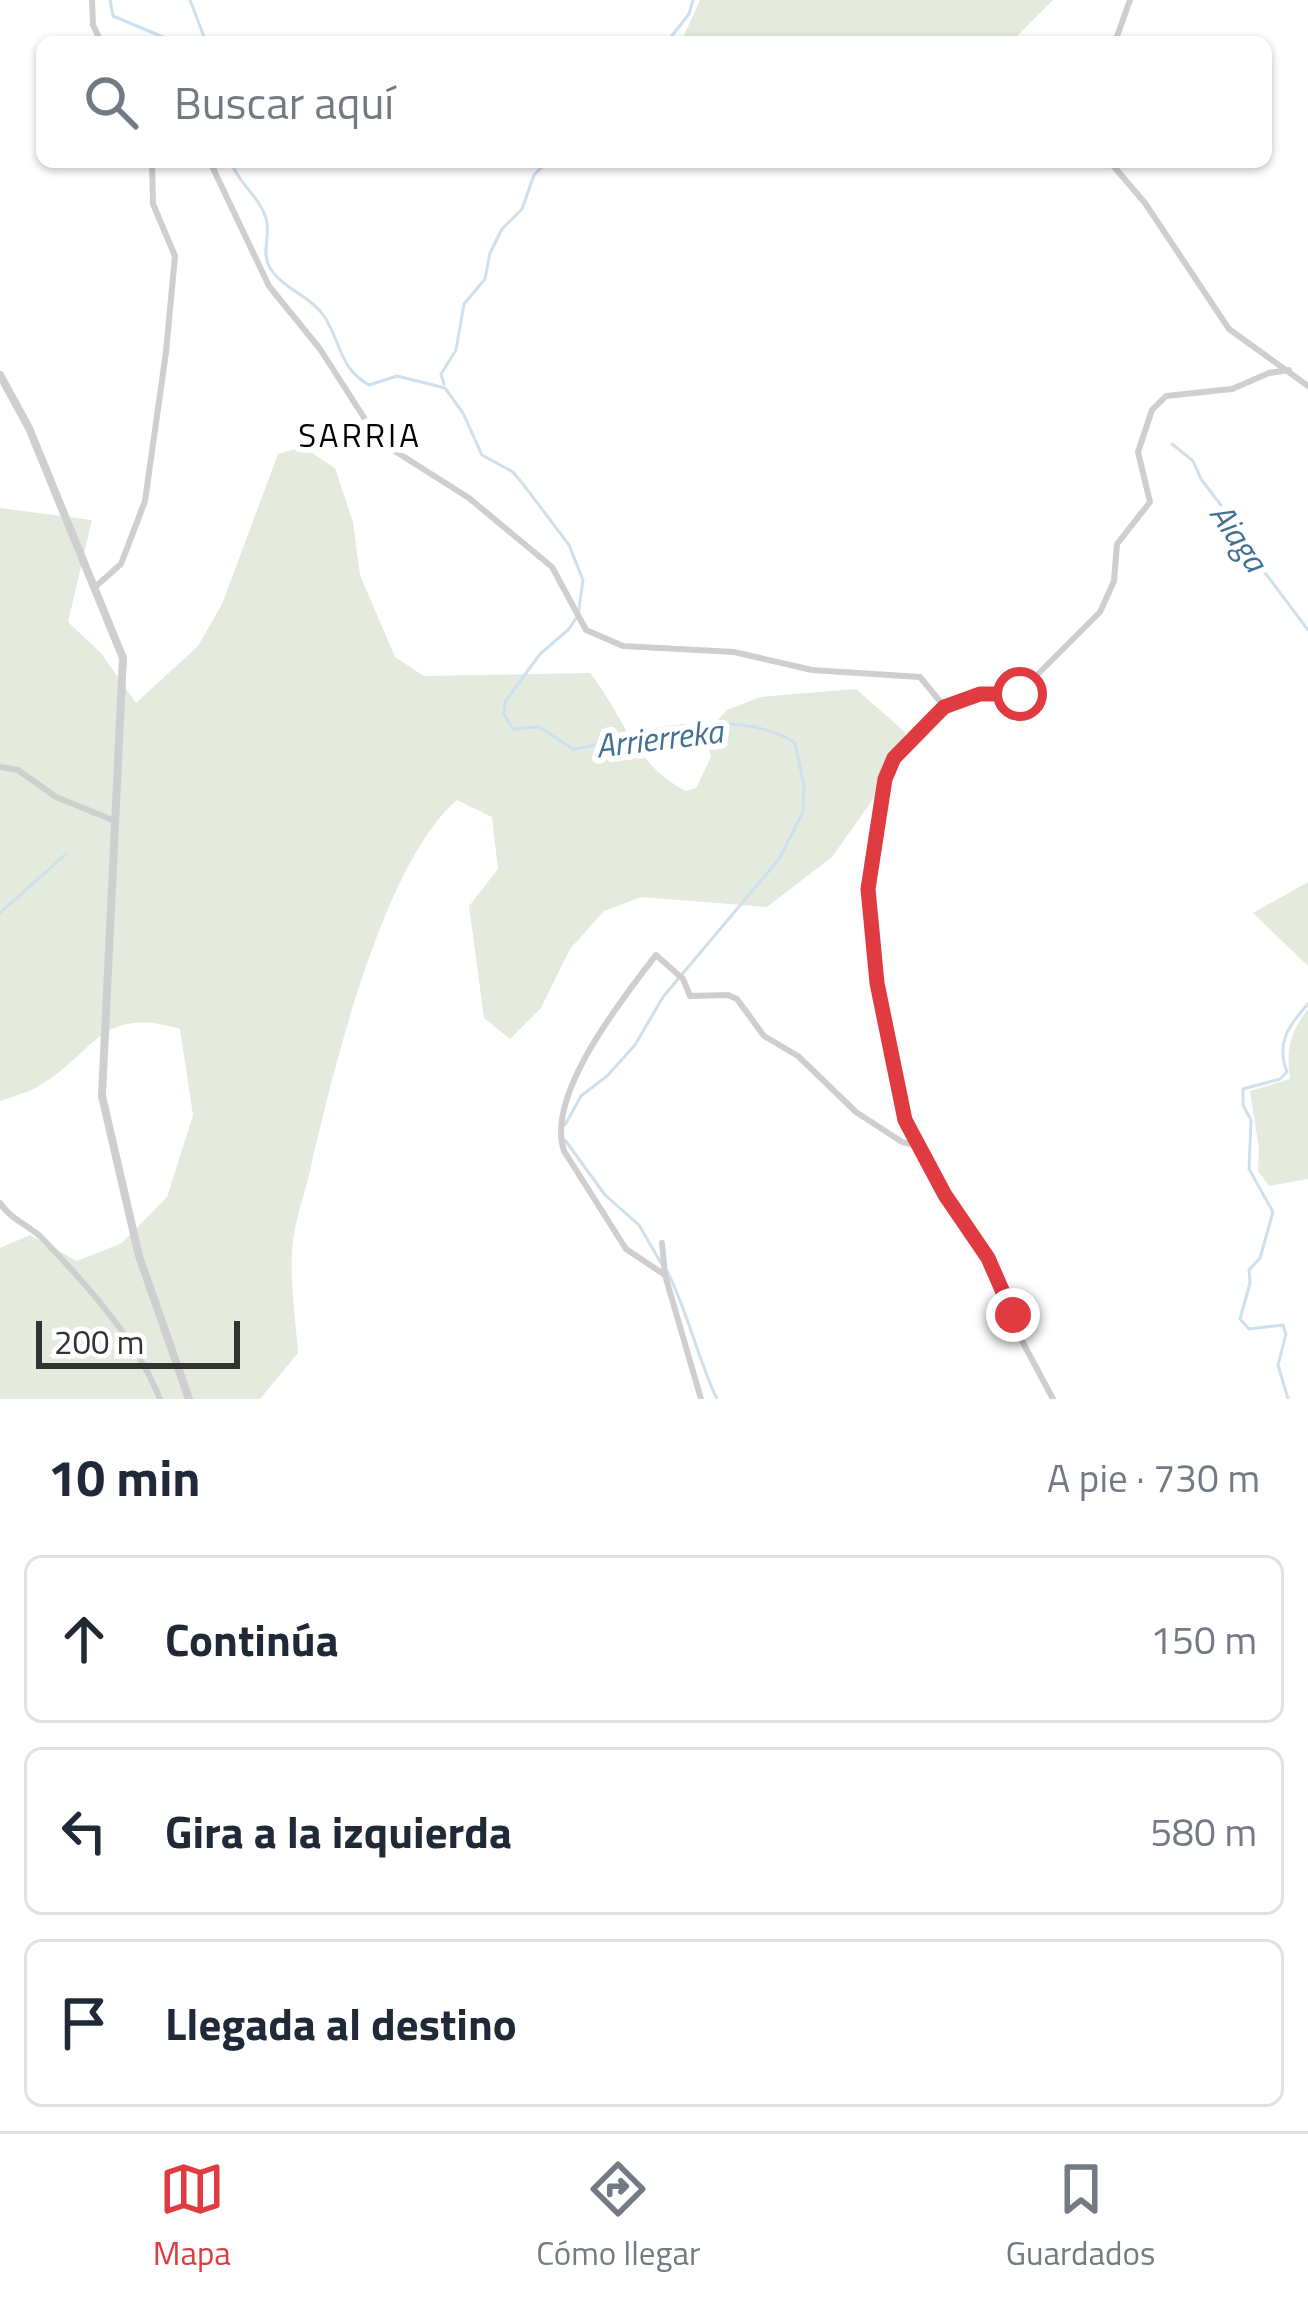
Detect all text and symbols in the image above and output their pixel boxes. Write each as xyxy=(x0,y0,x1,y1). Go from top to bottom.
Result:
search box xyxy=(36,36,1272,168)
text: Buscar aquí xyxy=(174,68,394,136)
icon: search xyxy=(78,69,144,135)
district label: SARRIA xyxy=(298,410,422,460)
water label: Aiaga xyxy=(1198,493,1282,584)
route start xyxy=(993,667,1047,721)
water label: Arrierreka xyxy=(593,705,728,771)
route end xyxy=(986,1288,1040,1342)
scale bar xyxy=(36,1315,240,1368)
text: 200 m xyxy=(54,1317,144,1367)
text: 10 min xyxy=(48,1438,201,1516)
text: A pie · 730 m xyxy=(1047,1448,1260,1507)
text: Continúa xyxy=(165,1605,339,1673)
icon: ahead xyxy=(51,1606,117,1672)
text: 150 m xyxy=(1150,1610,1257,1669)
text: Gira a la izquierda xyxy=(165,1797,512,1865)
icon: left xyxy=(51,1798,117,1864)
text: 580 m xyxy=(1150,1802,1257,1861)
text: Llegada al destino xyxy=(165,1989,517,2057)
icon: arrive xyxy=(51,1990,117,2056)
tab: Mapa xyxy=(153,2156,231,2278)
tab: Cómo llegar xyxy=(536,2156,700,2278)
tab: Guardados xyxy=(1006,2156,1155,2278)

